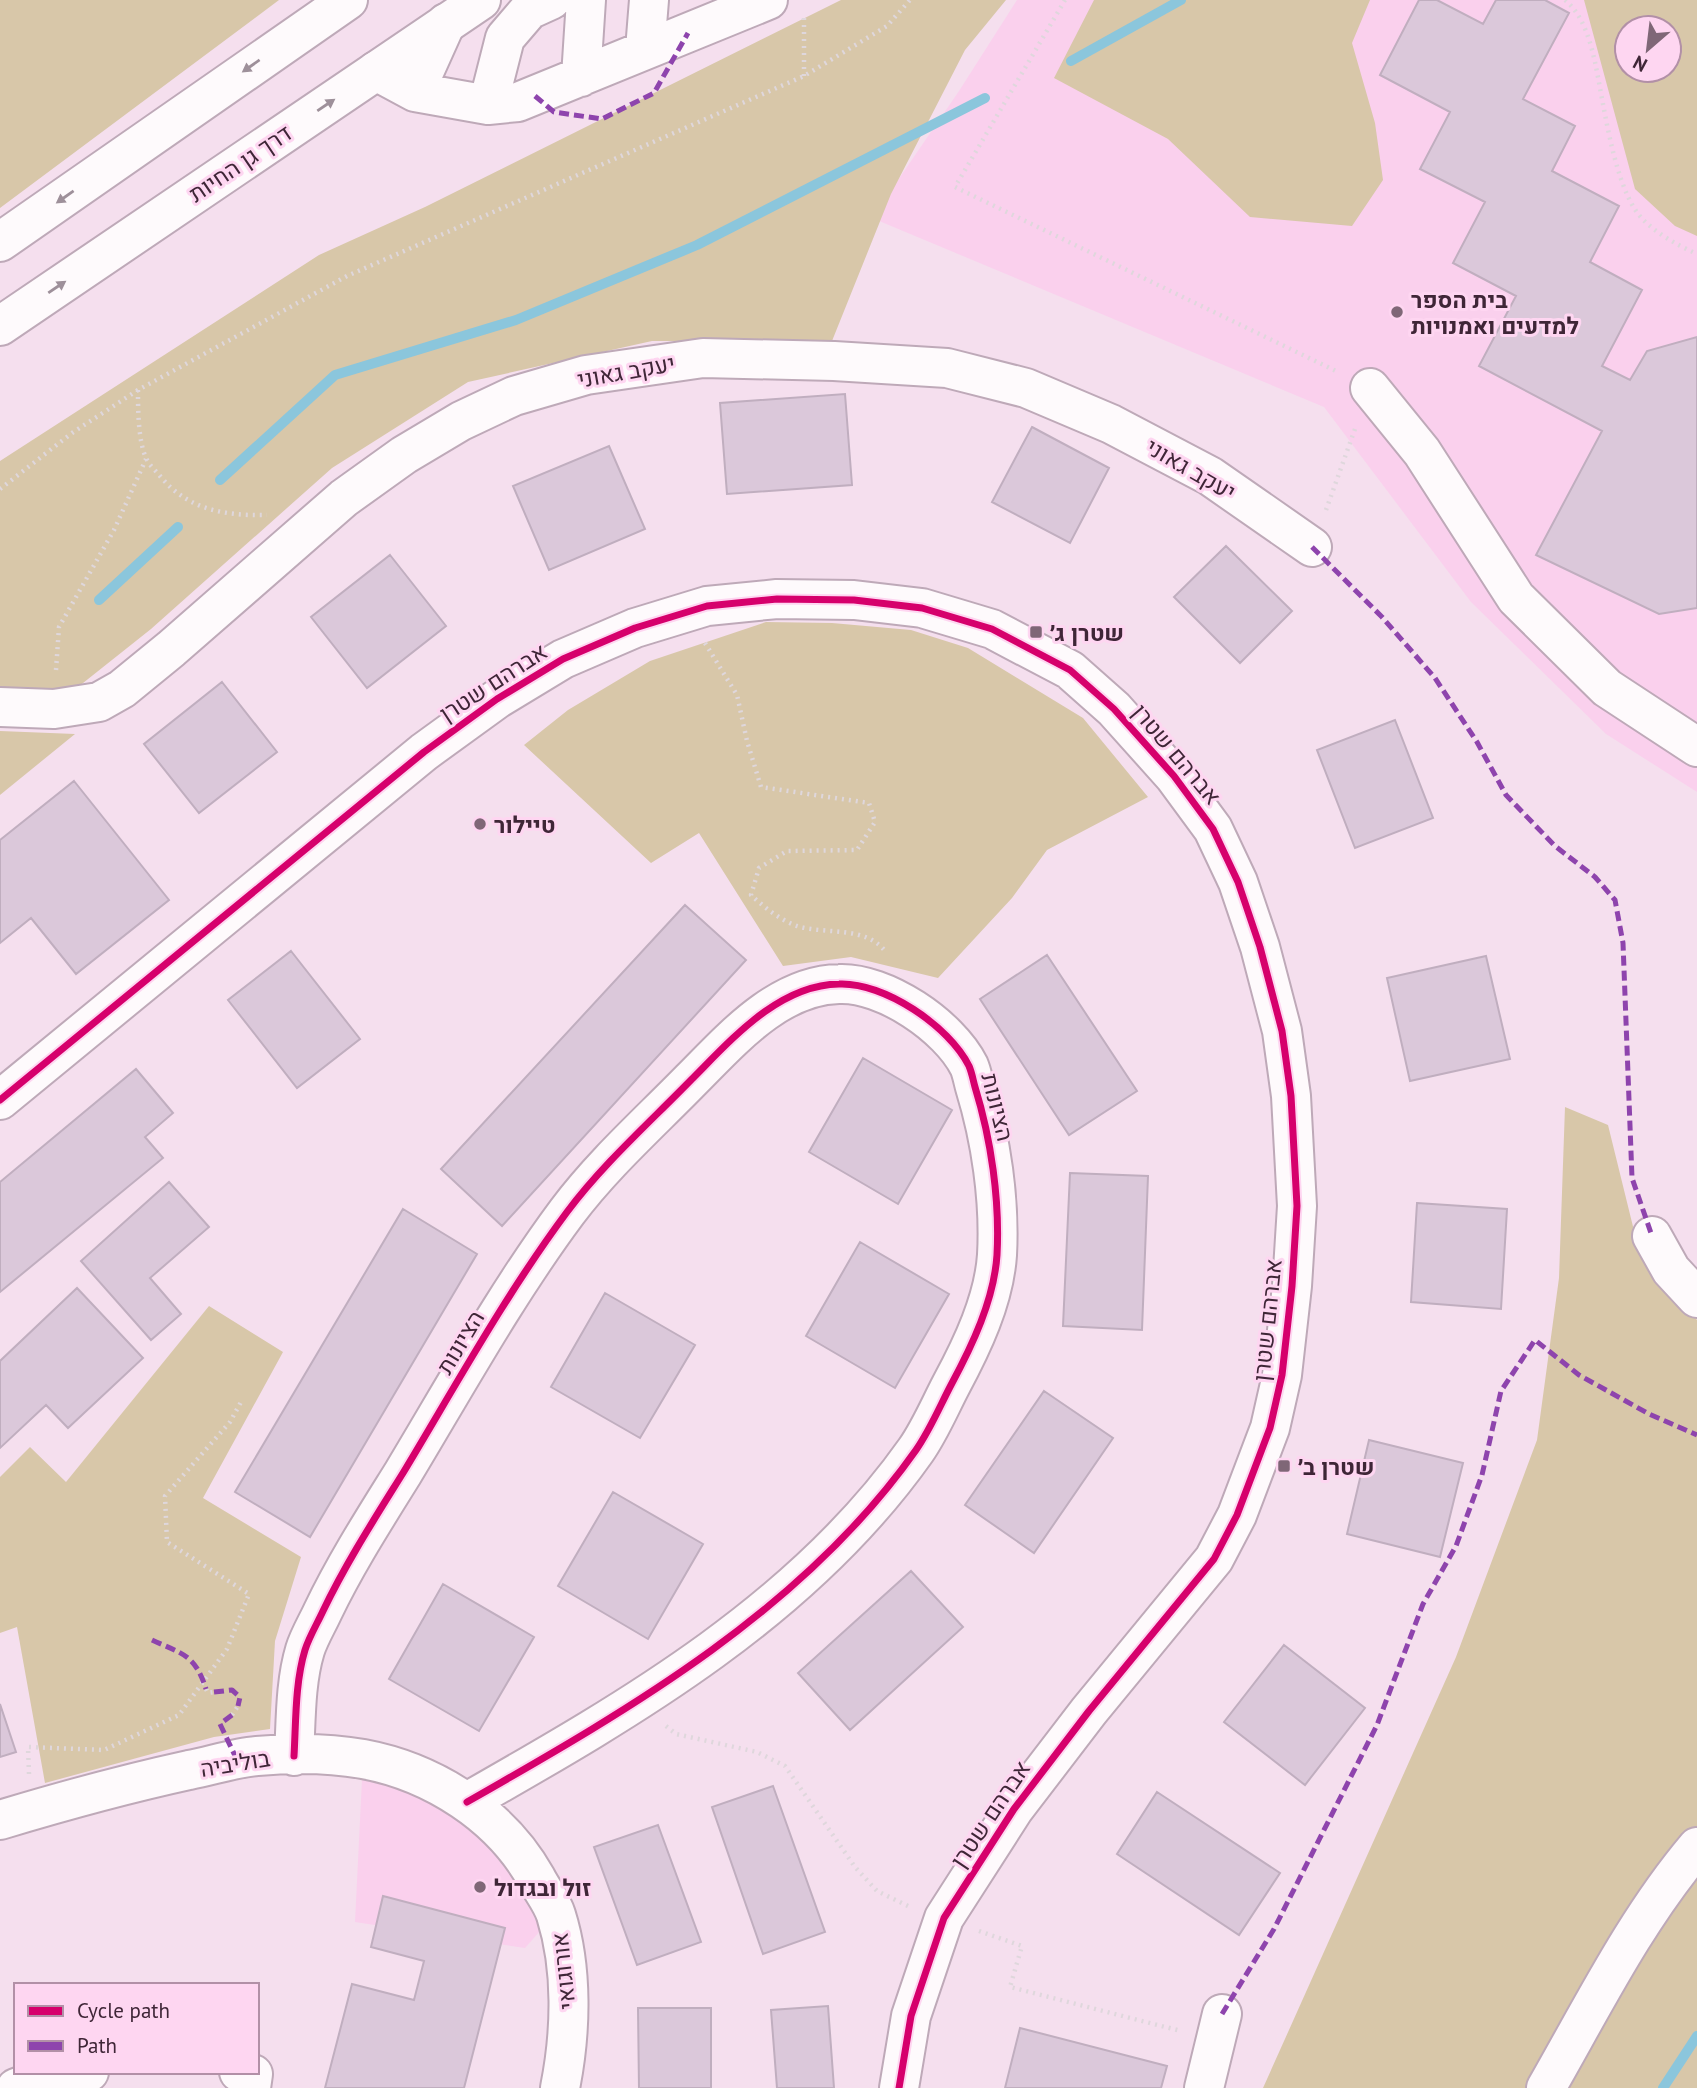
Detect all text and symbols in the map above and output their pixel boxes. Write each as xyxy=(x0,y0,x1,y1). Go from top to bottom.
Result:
north arrow xyxy=(1613,14,1683,84)
text: N xyxy=(1629,50,1651,78)
one-way arrow xyxy=(242,59,260,73)
one-way arrow xyxy=(317,98,335,112)
street label: דרך גן החיות xyxy=(183,118,297,208)
one-way arrow xyxy=(56,190,74,204)
one-way arrow xyxy=(47,281,66,294)
place label: בית הספר למדעים ואמנויות xyxy=(1411,285,1579,340)
marker: בית הספר למדעים ואמנויות xyxy=(1389,304,1405,320)
street label: יעקב גאוני xyxy=(575,348,677,394)
street label: יעקב גאוני xyxy=(1141,432,1241,506)
place label: שטרן ג׳ xyxy=(1050,618,1124,647)
marker: שטרן ג׳ xyxy=(1028,624,1044,640)
street label: אברהם שטרן xyxy=(434,636,552,728)
street label: אברהם שטרן xyxy=(1126,698,1228,810)
place label: טיילור xyxy=(494,810,555,839)
marker: טיילור xyxy=(472,816,488,832)
street label: הציונות xyxy=(976,1070,1020,1144)
street label: אברהם שטרן xyxy=(1246,1257,1288,1383)
street label: הציונות xyxy=(430,1305,490,1379)
place label: שטרן ב׳ xyxy=(1298,1452,1374,1481)
marker: שטרן ב׳ xyxy=(1276,1458,1292,1474)
street label: בוליביה xyxy=(198,1743,272,1783)
street label: אברהם שטרן xyxy=(944,1755,1036,1873)
place label: זול ובגדול xyxy=(494,1873,591,1902)
marker: זול ובגדול xyxy=(472,1879,488,1895)
street label: אורוגואי xyxy=(545,1931,581,2011)
legend xyxy=(14,1983,259,2074)
text: Cycle path xyxy=(77,1997,170,2024)
text: Path xyxy=(77,2032,117,2059)

